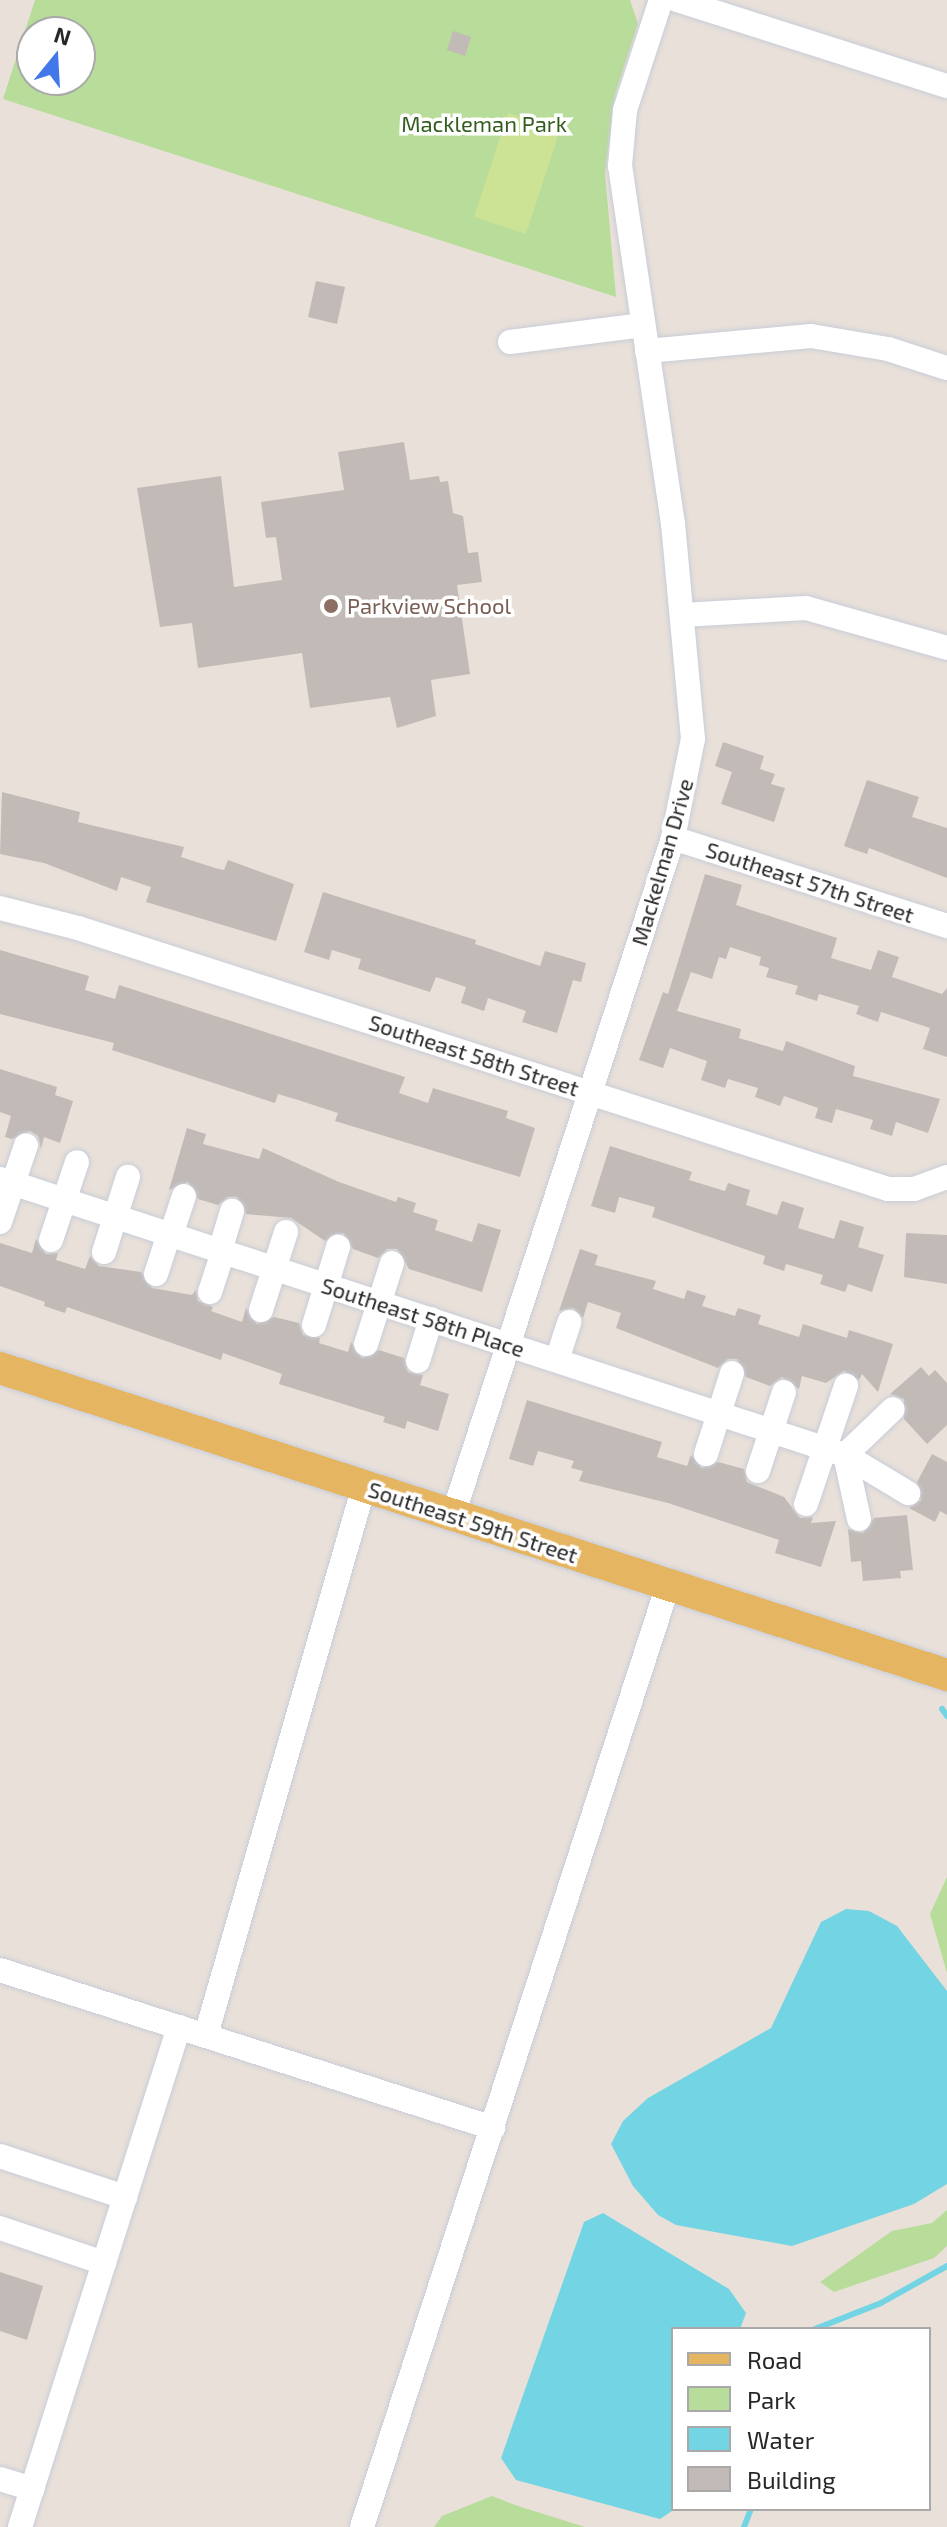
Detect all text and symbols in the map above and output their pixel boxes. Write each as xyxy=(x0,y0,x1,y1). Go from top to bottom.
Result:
north arrow xyxy=(16,16,96,96)
text: N xyxy=(51,20,74,50)
park label: Mackleman Park xyxy=(401,111,567,137)
place label: Parkview School xyxy=(347,593,511,619)
marker: Parkview School xyxy=(322,597,340,615)
street label: Mackelman Drive xyxy=(626,775,698,949)
street label: Southeast 57th Street xyxy=(703,836,917,928)
street label: Southeast 58th Street xyxy=(366,1009,582,1101)
street label: Southeast 58th Place xyxy=(318,1272,528,1362)
street label: Southeast 59th Street xyxy=(365,1476,581,1568)
legend xyxy=(671,2327,931,2511)
text: Road xyxy=(747,2345,802,2374)
text: Park xyxy=(747,2385,796,2414)
text: Water xyxy=(747,2425,814,2454)
text: Building xyxy=(747,2465,836,2494)

